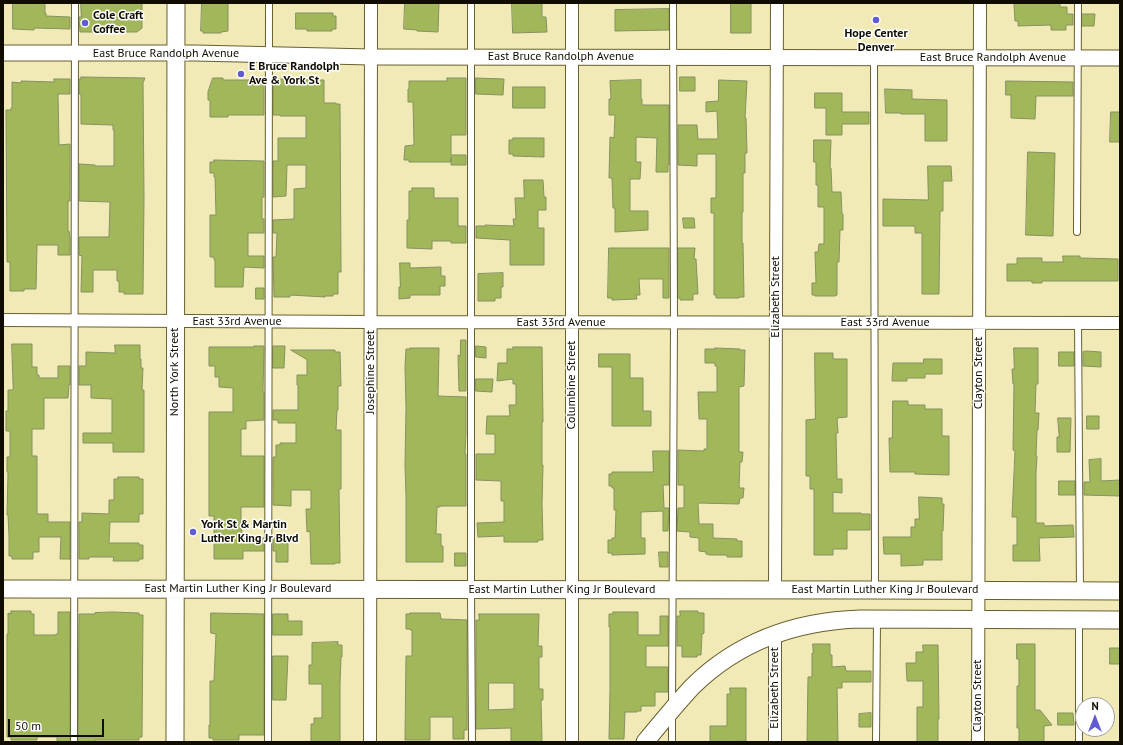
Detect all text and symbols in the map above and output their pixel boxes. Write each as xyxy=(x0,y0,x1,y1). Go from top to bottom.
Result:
place label: Cole Craft Coffee xyxy=(93,9,143,37)
marker: Hope Center Denver xyxy=(871,15,881,25)
marker: Cole Craft Coffee xyxy=(80,18,90,28)
place label: Hope Center Denver xyxy=(844,27,908,55)
street label: East Bruce Randolph Avenue xyxy=(93,47,239,61)
street label: East Bruce Randolph Avenue xyxy=(488,50,634,64)
street label: East Bruce Randolph Avenue xyxy=(920,51,1066,65)
place label: E Bruce Randolph Ave & York St xyxy=(249,60,339,88)
marker: E Bruce Randolph Ave & York St xyxy=(236,69,246,79)
street label: Elizabeth Street xyxy=(769,256,783,338)
street label: East 33rd Avenue xyxy=(192,315,282,329)
street label: East 33rd Avenue xyxy=(516,316,606,330)
street label: East 33rd Avenue xyxy=(840,316,930,330)
street label: North York Street xyxy=(168,328,182,416)
street label: Josephine Street xyxy=(364,330,378,414)
street label: Clayton Street xyxy=(972,337,986,409)
street label: Columbine Street xyxy=(565,341,579,429)
place label: York St & Martin Luther King Jr Blvd xyxy=(201,518,298,546)
marker: York St & Martin Luther King Jr Blvd xyxy=(188,527,198,537)
street label: East Martin Luther King Jr Boulevard xyxy=(144,582,332,596)
street label: East Martin Luther King Jr Boulevard xyxy=(468,583,656,597)
street label: East Martin Luther King Jr Boulevard xyxy=(791,583,979,597)
street label: Elizabeth Street xyxy=(768,647,782,729)
street label: Clayton Street xyxy=(971,660,985,732)
north arrow xyxy=(1075,697,1115,737)
text: N xyxy=(1091,699,1099,713)
scale bar xyxy=(10,711,106,737)
text: 50 m xyxy=(15,718,41,733)

